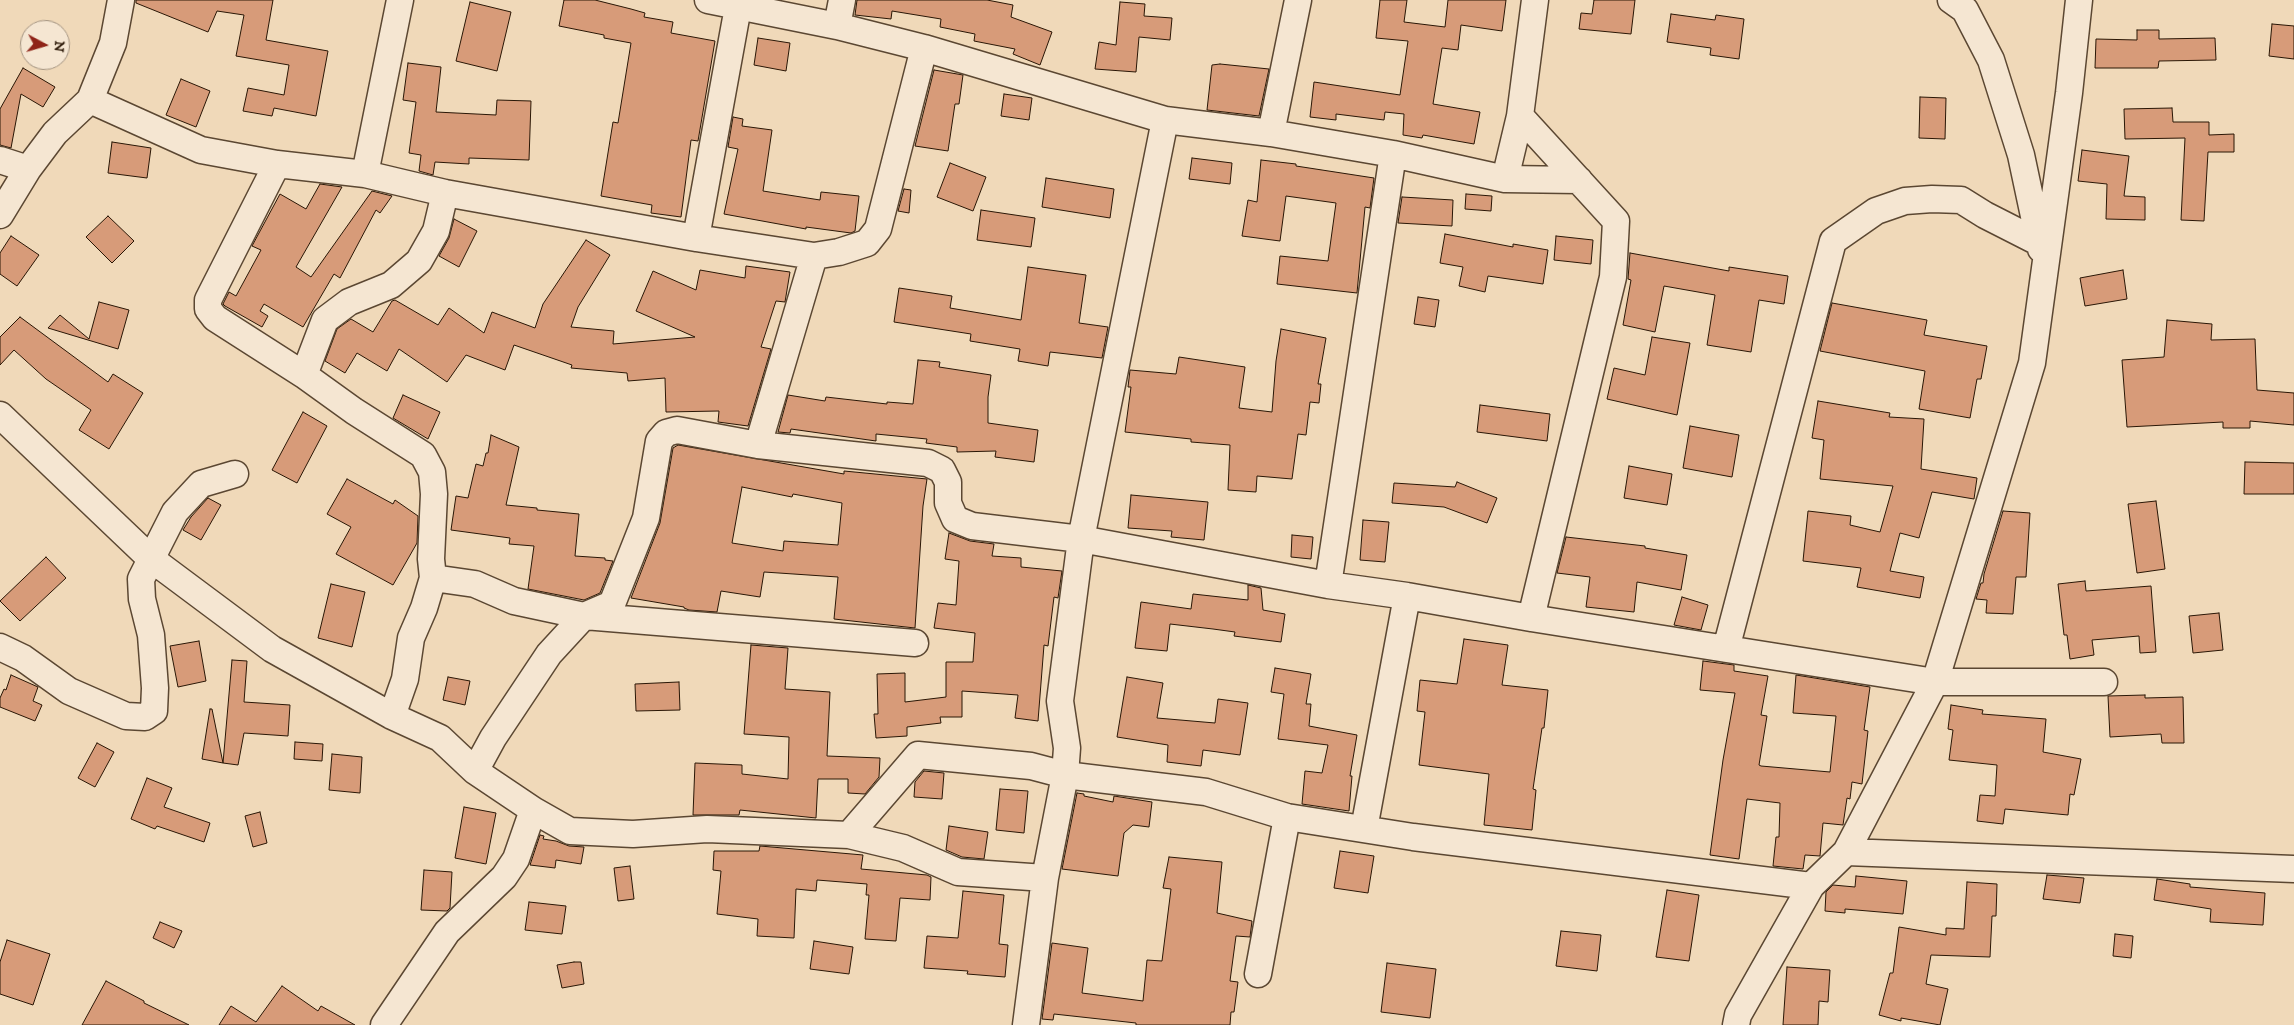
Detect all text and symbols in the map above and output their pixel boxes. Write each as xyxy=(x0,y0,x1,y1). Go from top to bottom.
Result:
north arrow xyxy=(20,20,70,70)
text: N xyxy=(49,40,68,53)

